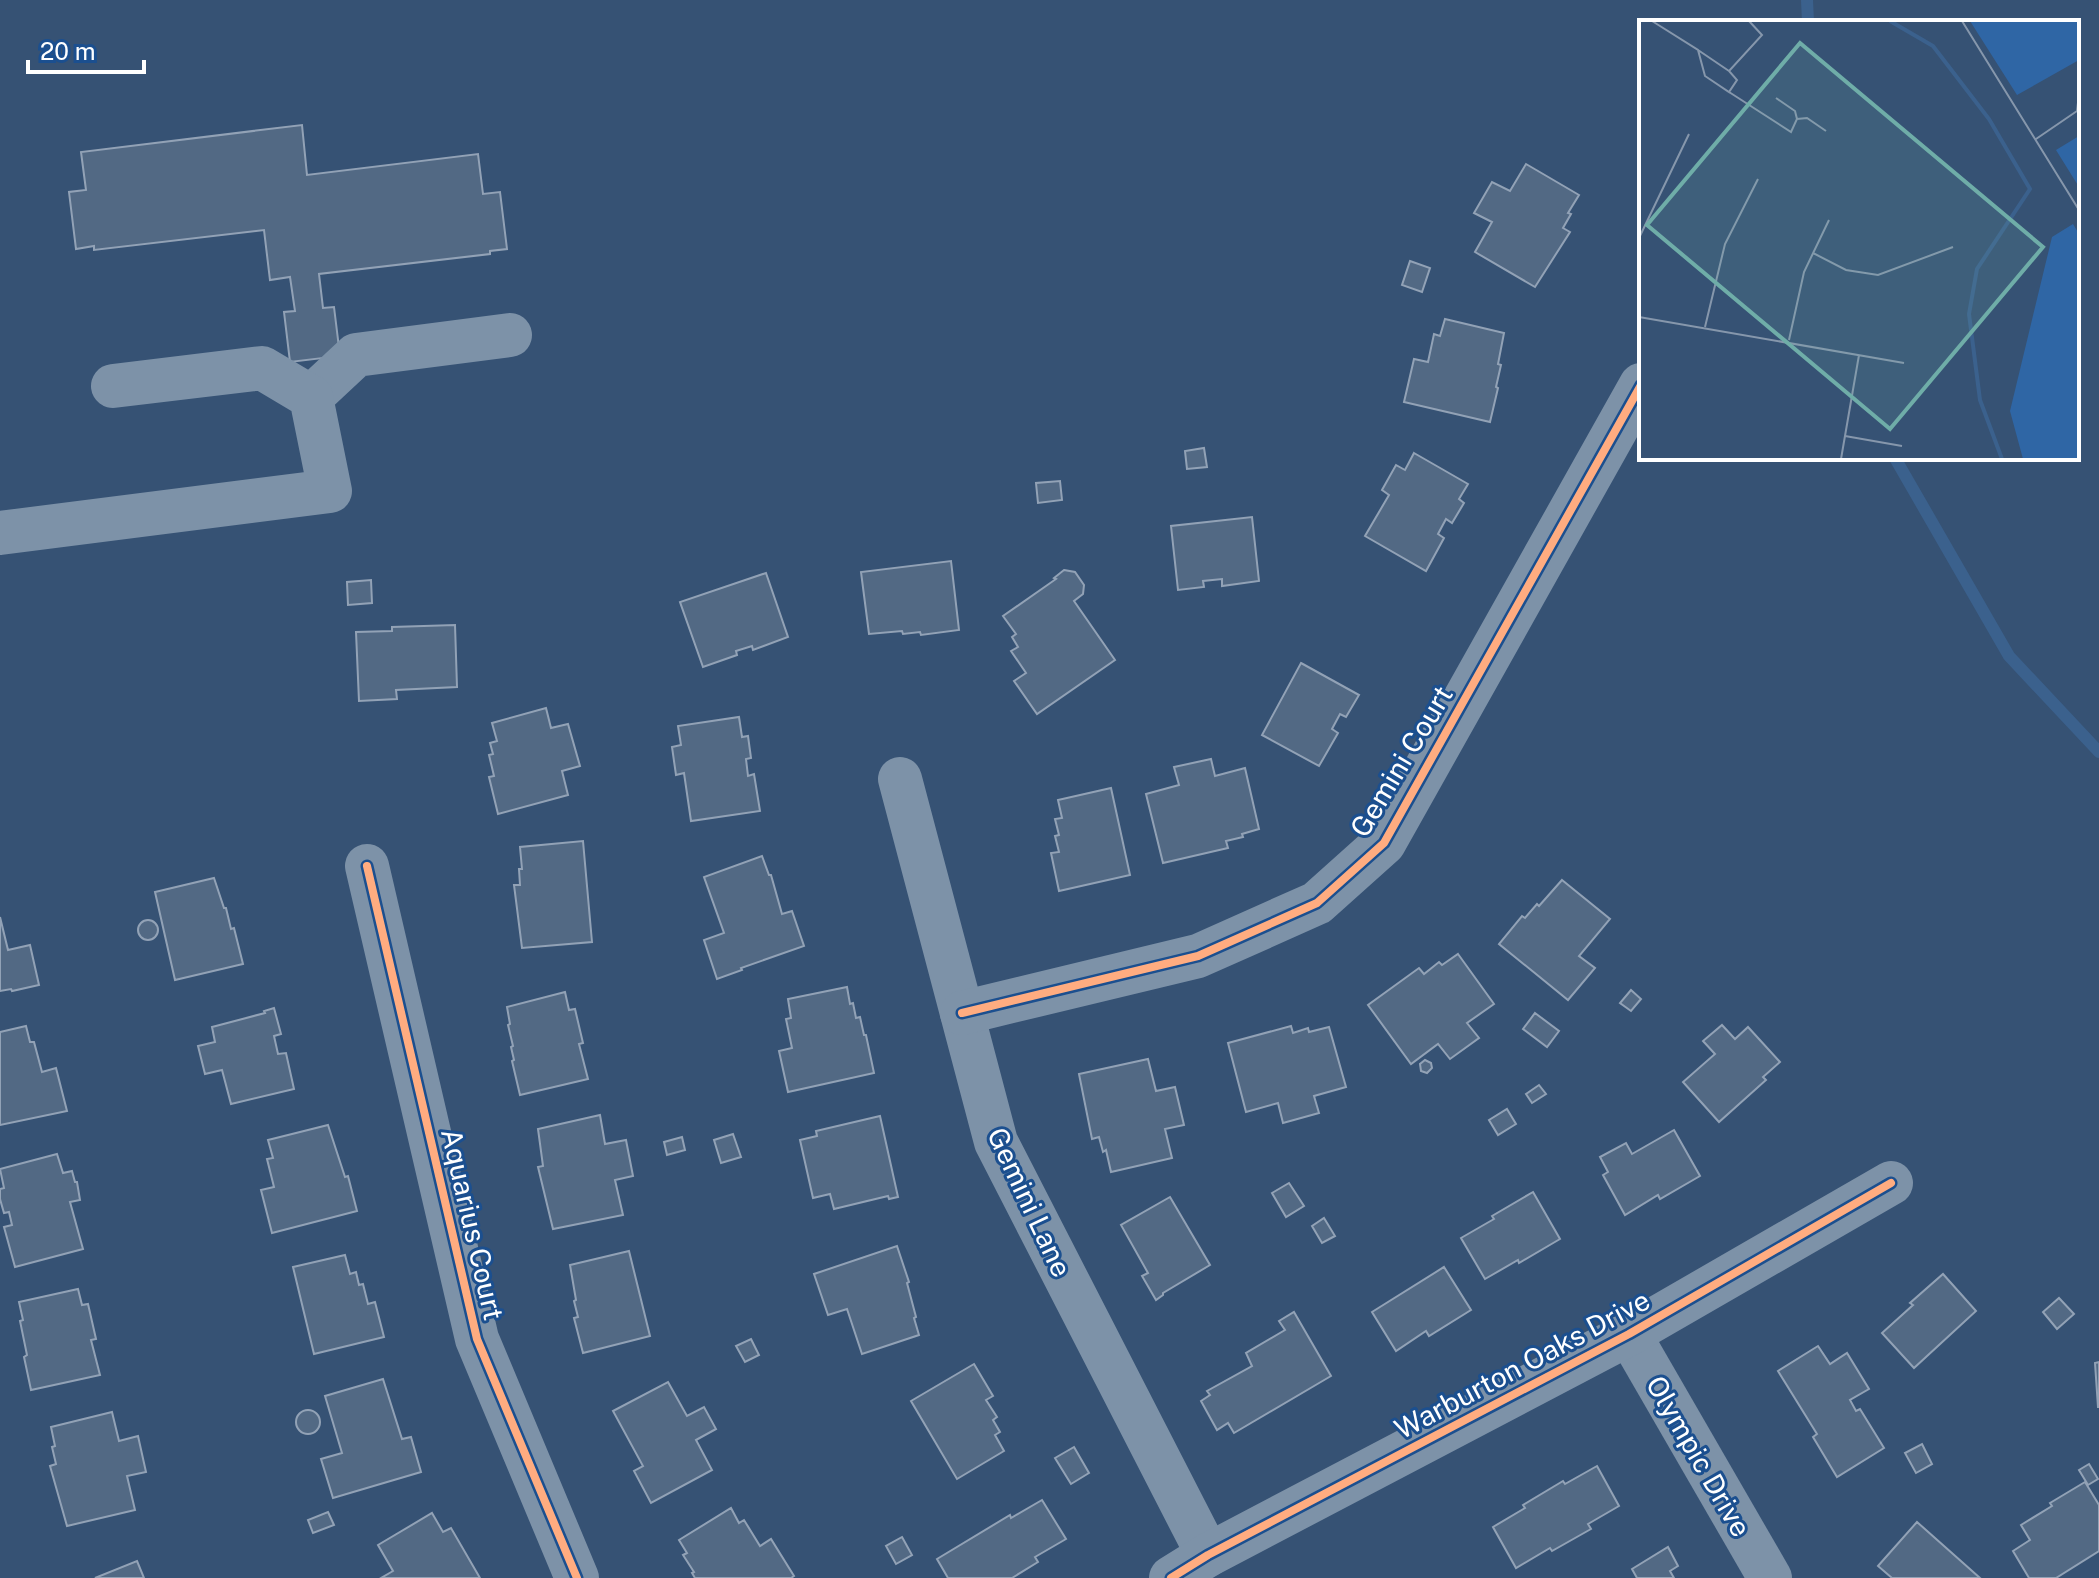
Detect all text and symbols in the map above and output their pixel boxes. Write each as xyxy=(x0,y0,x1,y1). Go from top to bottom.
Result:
inset map xyxy=(1639,20,2079,460)
scale bar xyxy=(28,24,144,74)
text: 20 m xyxy=(40,37,96,65)
street label: Gemini Court xyxy=(1343,679,1459,843)
street label: Gemini Lane xyxy=(981,1122,1079,1282)
street label: Aquarius Court xyxy=(435,1125,511,1323)
street label: Warburton Oaks Drive xyxy=(1389,1283,1655,1445)
street label: Olympic Drive xyxy=(1640,1370,1758,1542)

